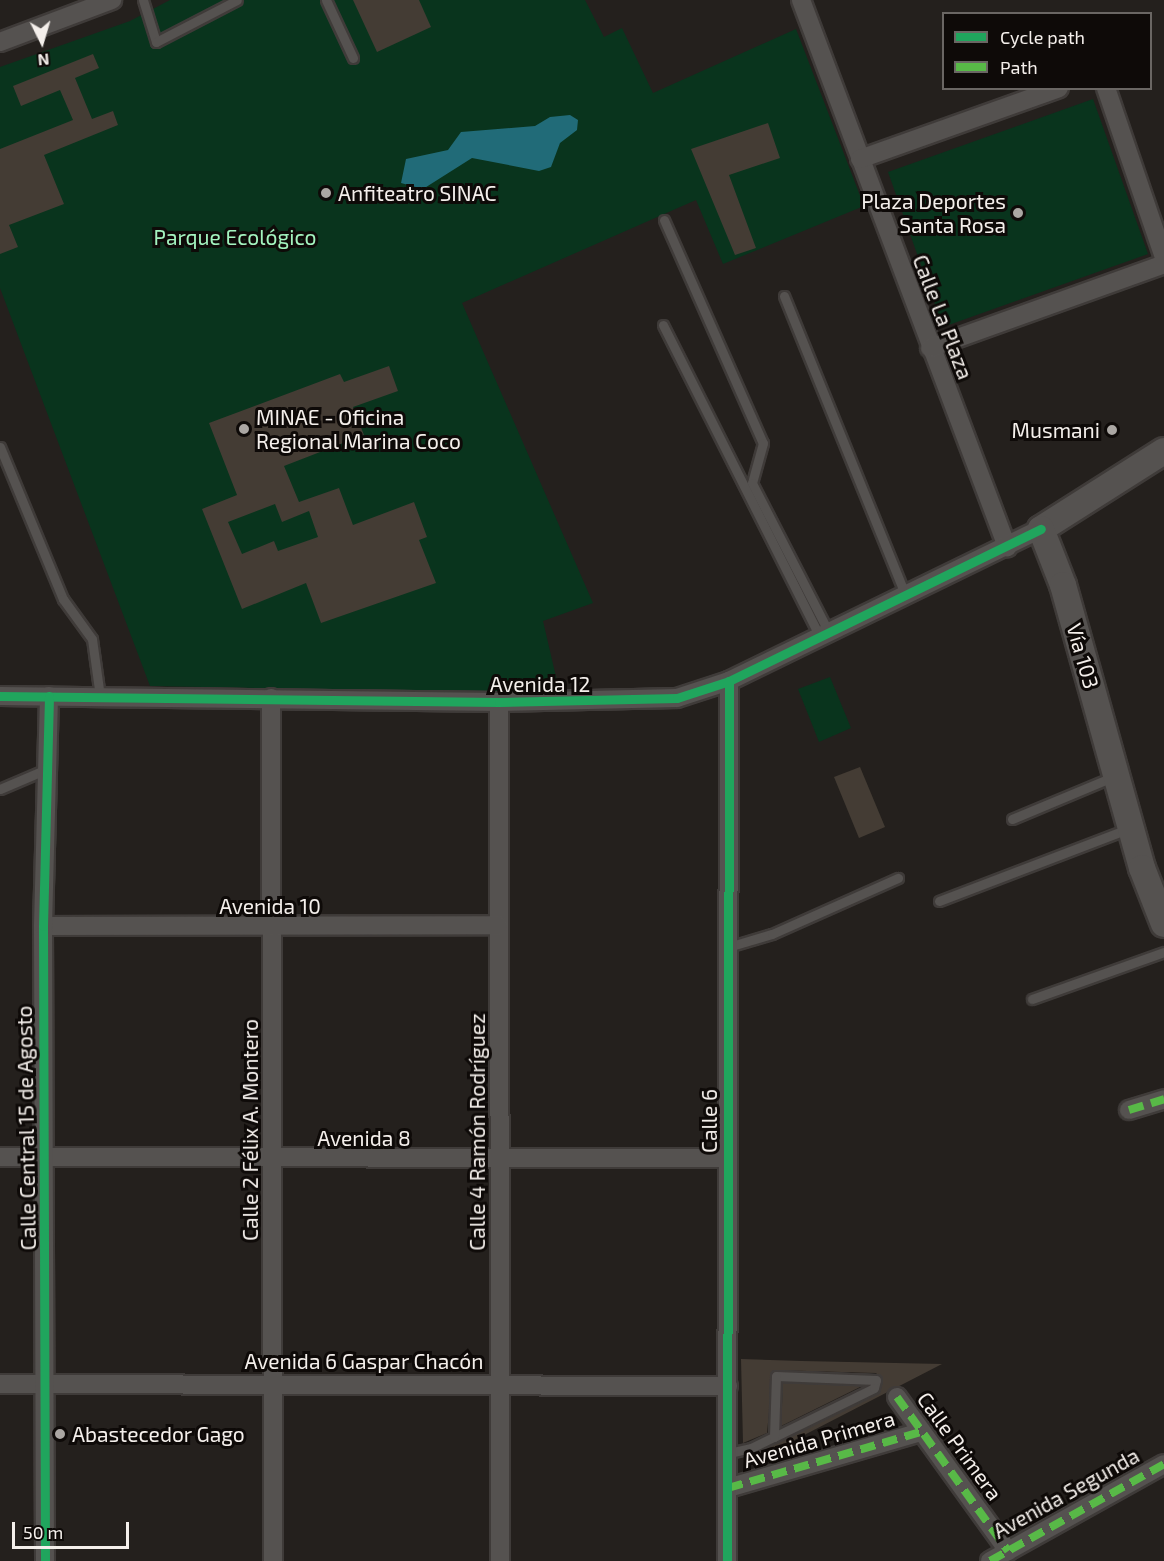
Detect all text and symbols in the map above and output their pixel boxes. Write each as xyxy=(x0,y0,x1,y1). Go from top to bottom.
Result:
north arrow xyxy=(12,12,72,72)
legend xyxy=(942,12,1152,90)
text: Cycle path xyxy=(1000,26,1085,48)
text: N xyxy=(37,50,50,70)
text: Path xyxy=(1000,56,1038,78)
place label: Anfiteatro SINAC xyxy=(338,180,497,206)
marker: Anfiteatro SINAC xyxy=(319,186,333,200)
place label: Plaza Deportes Santa Rosa xyxy=(861,188,1006,238)
marker: Plaza Deportes Santa Rosa xyxy=(1011,206,1025,220)
park label: Parque Ecológico xyxy=(154,224,316,250)
street label: Calle La Plaza xyxy=(908,251,978,383)
place label: MINAE - Oficina Regional Marina Coco xyxy=(256,404,462,454)
place label: Musmani xyxy=(1012,417,1100,443)
marker: MINAE - Oficina Regional Marina Coco xyxy=(237,422,251,436)
marker: Musmani xyxy=(1105,423,1119,437)
street label: Vía 103 xyxy=(1062,620,1104,692)
street label: Avenida 12 xyxy=(490,671,590,697)
street label: Avenida 10 xyxy=(219,893,321,919)
street label: Calle Central 15 de Agosto xyxy=(11,1005,41,1251)
street label: Calle 4 Ramón Rodríguez xyxy=(464,1013,490,1251)
street label: Calle 2 Félix A. Montero xyxy=(237,1019,263,1241)
street label: Calle 6 xyxy=(696,1089,722,1153)
street label: Avenida 8 xyxy=(317,1125,411,1151)
street label: Avenida 6 Gaspar Chacón xyxy=(244,1348,484,1374)
street label: Calle Primera xyxy=(912,1387,1008,1505)
street label: Avenida Primera xyxy=(740,1405,898,1473)
place label: Abastecedor Gago xyxy=(72,1421,245,1447)
marker: Abastecedor Gago xyxy=(53,1427,67,1441)
street label: Avenida Segunda xyxy=(989,1442,1143,1544)
scale bar xyxy=(15,1510,132,1548)
text: 50 m xyxy=(23,1521,63,1543)

